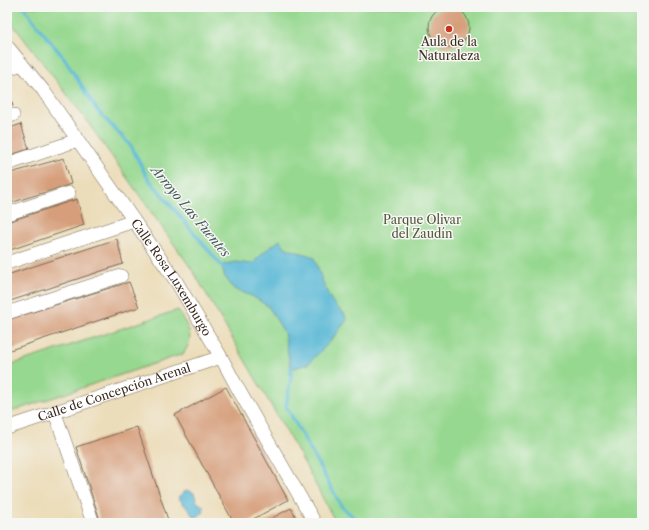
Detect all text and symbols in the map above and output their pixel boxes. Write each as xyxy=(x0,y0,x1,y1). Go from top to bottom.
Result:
marker: Aula de la Naturaleza xyxy=(444,24,454,34)
place label: Aula de la Naturaleza xyxy=(418,34,481,63)
water label: Arroyo Las Fuentes xyxy=(147,160,234,260)
park label: Parque Olivar del Zaudín xyxy=(383,212,461,241)
street label: Calle Rosa Luxemburgo xyxy=(128,216,215,339)
street label: Calle de Concepción Arenal xyxy=(36,359,193,424)

